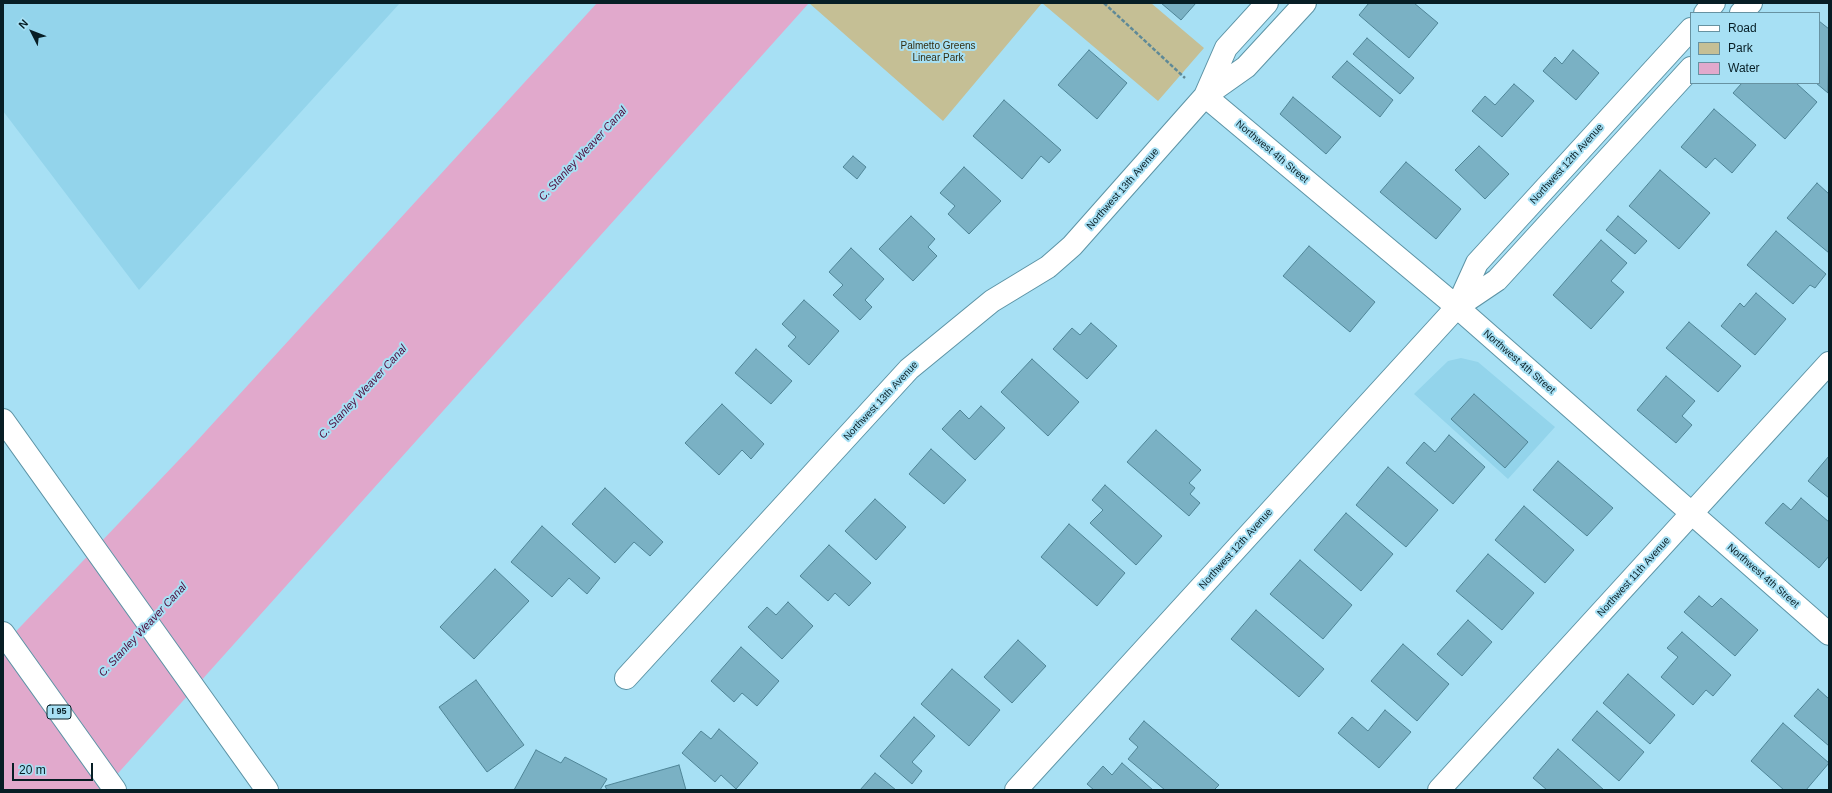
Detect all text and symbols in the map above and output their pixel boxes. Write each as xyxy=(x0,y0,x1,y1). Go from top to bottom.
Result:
north arrow xyxy=(12,12,52,52)
legend xyxy=(1690,12,1820,84)
text: N xyxy=(16,17,30,31)
text: Road xyxy=(1728,21,1757,35)
park label: Palmetto Greens Linear Park xyxy=(900,40,976,64)
text: Park xyxy=(1728,41,1753,55)
text: Water xyxy=(1728,61,1760,75)
water label: C. Stanley Weaver Canal xyxy=(536,104,630,204)
street label: Northwest 4th Street xyxy=(1233,118,1311,186)
street label: Northwest 12th Avenue xyxy=(1528,121,1606,207)
street label: Northwest 13th Avenue xyxy=(1084,146,1162,232)
street label: Northwest 4th Street xyxy=(1481,328,1557,396)
water label: C. Stanley Weaver Canal xyxy=(316,342,410,442)
street label: Northwest 13th Avenue xyxy=(841,359,921,443)
street label: Northwest 12th Avenue xyxy=(1197,506,1275,592)
street label: Northwest 11th Avenue xyxy=(1595,535,1673,619)
street label: Northwest 4th Street xyxy=(1725,542,1801,610)
water label: C. Stanley Weaver Canal xyxy=(96,580,190,680)
road number: I 95 xyxy=(47,705,71,719)
scale bar xyxy=(14,755,95,781)
text: 20 m xyxy=(19,763,46,777)

